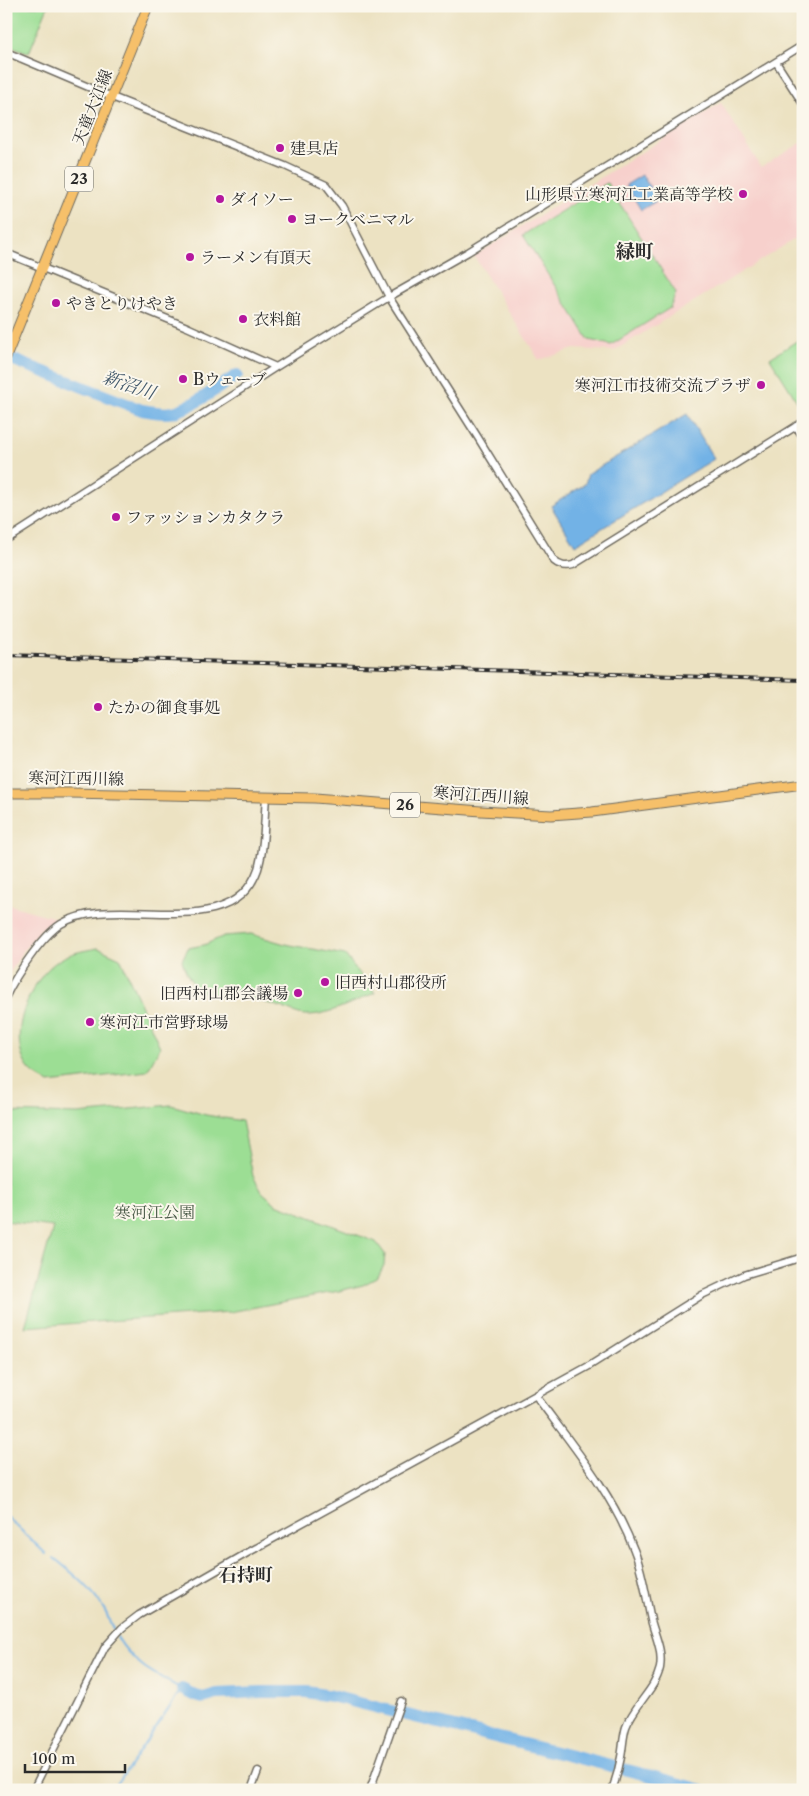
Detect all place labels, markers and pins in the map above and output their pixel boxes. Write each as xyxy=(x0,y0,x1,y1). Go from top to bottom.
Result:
place label: 建具店 xyxy=(290,138,338,158)
marker: 建具店 xyxy=(274,142,286,154)
place label: 山形県立寒河江工業高等学校 xyxy=(525,184,733,204)
marker: 山形県立寒河江工業高等学校 xyxy=(737,188,749,200)
place label: ダイソー xyxy=(230,189,294,209)
marker: ダイソー xyxy=(214,193,226,205)
place label: ヨークベニマル xyxy=(302,209,414,229)
marker: ヨークベニマル xyxy=(286,213,298,225)
place label: ラーメン有頂天 xyxy=(200,247,311,267)
marker: ラーメン有頂天 xyxy=(184,251,196,263)
place label: やきとりけやき xyxy=(66,293,178,313)
marker: やきとりけやき xyxy=(50,297,62,309)
place label: 衣料館 xyxy=(253,309,301,329)
marker: 衣料館 xyxy=(237,313,249,325)
place label: Bウェーブ xyxy=(193,369,267,389)
marker: Bウェーブ xyxy=(177,373,189,385)
place label: 寒河江市技術交流プラザ xyxy=(575,375,751,395)
marker: 寒河江市技術交流プラザ xyxy=(755,379,767,391)
place label: ファッションカタクラ xyxy=(126,507,285,527)
marker: ファッションカタクラ xyxy=(110,511,122,523)
place label: たかの御食事処 xyxy=(108,697,220,717)
marker: たかの御食事処 xyxy=(92,701,104,713)
place label: 旧西村山郡役所 xyxy=(335,972,447,992)
marker: 旧西村山郡役所 xyxy=(319,976,331,988)
place label: 旧西村山郡会議場 xyxy=(160,983,288,1003)
marker: 旧西村山郡会議場 xyxy=(292,987,304,999)
place label: 寒河江市営野球場 xyxy=(100,1012,228,1032)
marker: 寒河江市営野球場 xyxy=(84,1016,96,1028)

